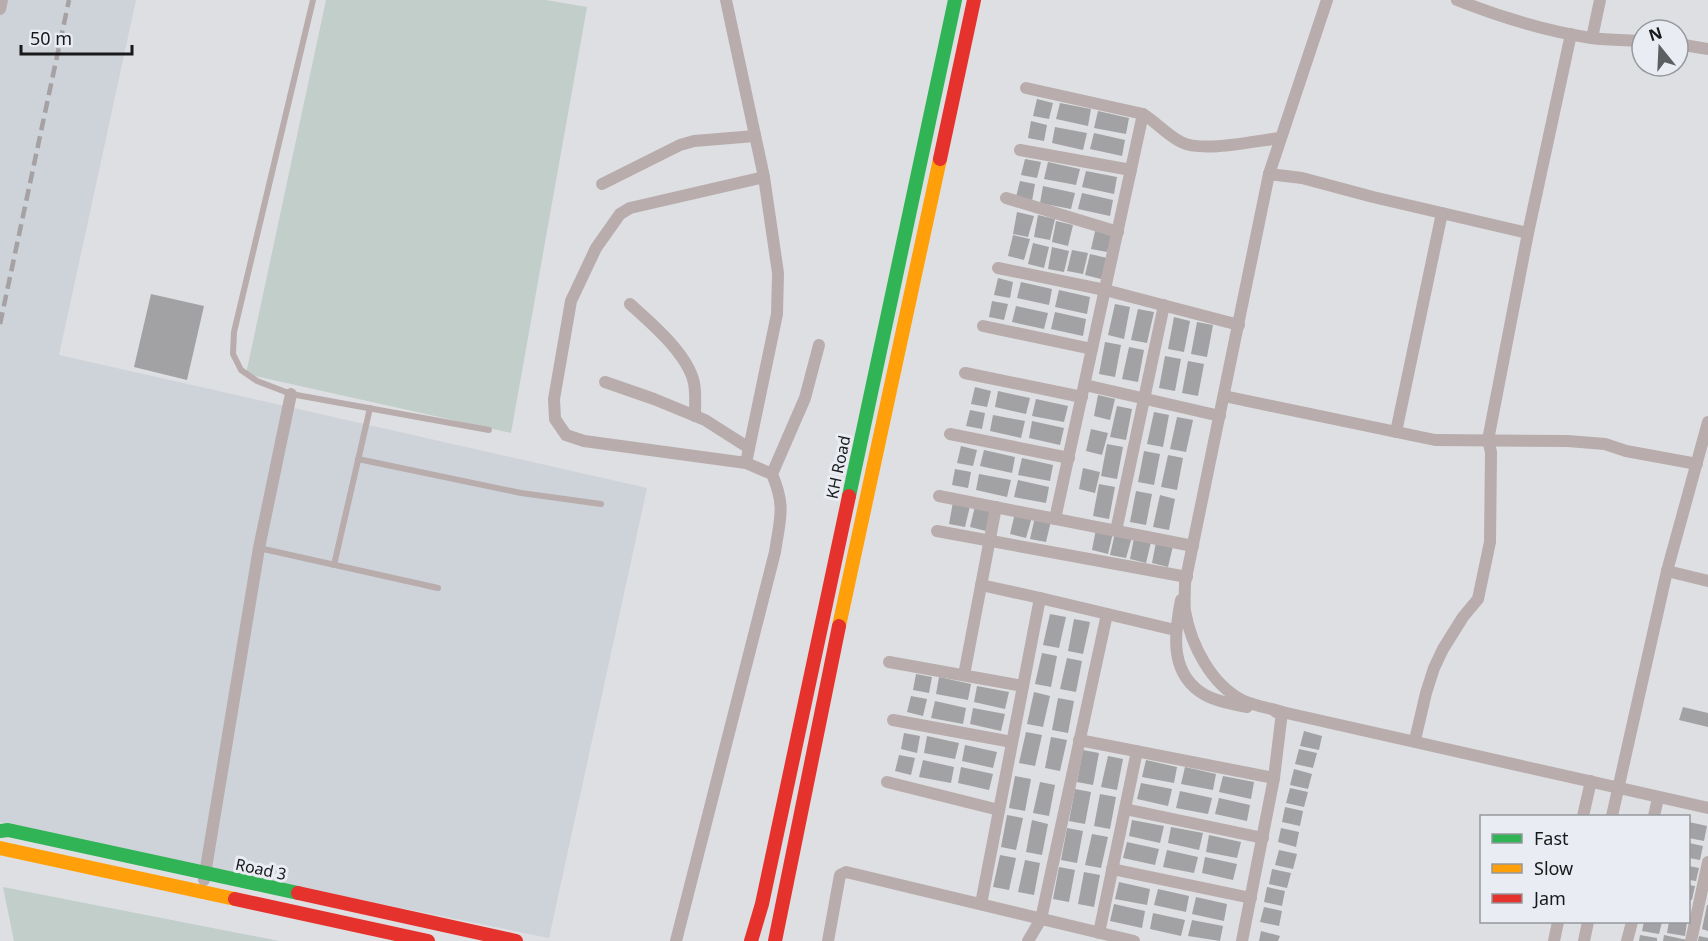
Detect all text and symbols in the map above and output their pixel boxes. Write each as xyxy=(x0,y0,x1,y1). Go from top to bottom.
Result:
scale bar xyxy=(21,18,132,56)
north arrow xyxy=(1630,18,1690,78)
text: N xyxy=(1646,21,1665,46)
text: 50 m xyxy=(30,26,72,50)
street label: KH Road xyxy=(821,433,855,501)
legend xyxy=(1480,815,1690,923)
text: Fast xyxy=(1534,826,1569,850)
street label: Road 3 xyxy=(233,853,289,885)
text: Slow xyxy=(1534,856,1573,880)
text: Jam xyxy=(1532,886,1566,910)

